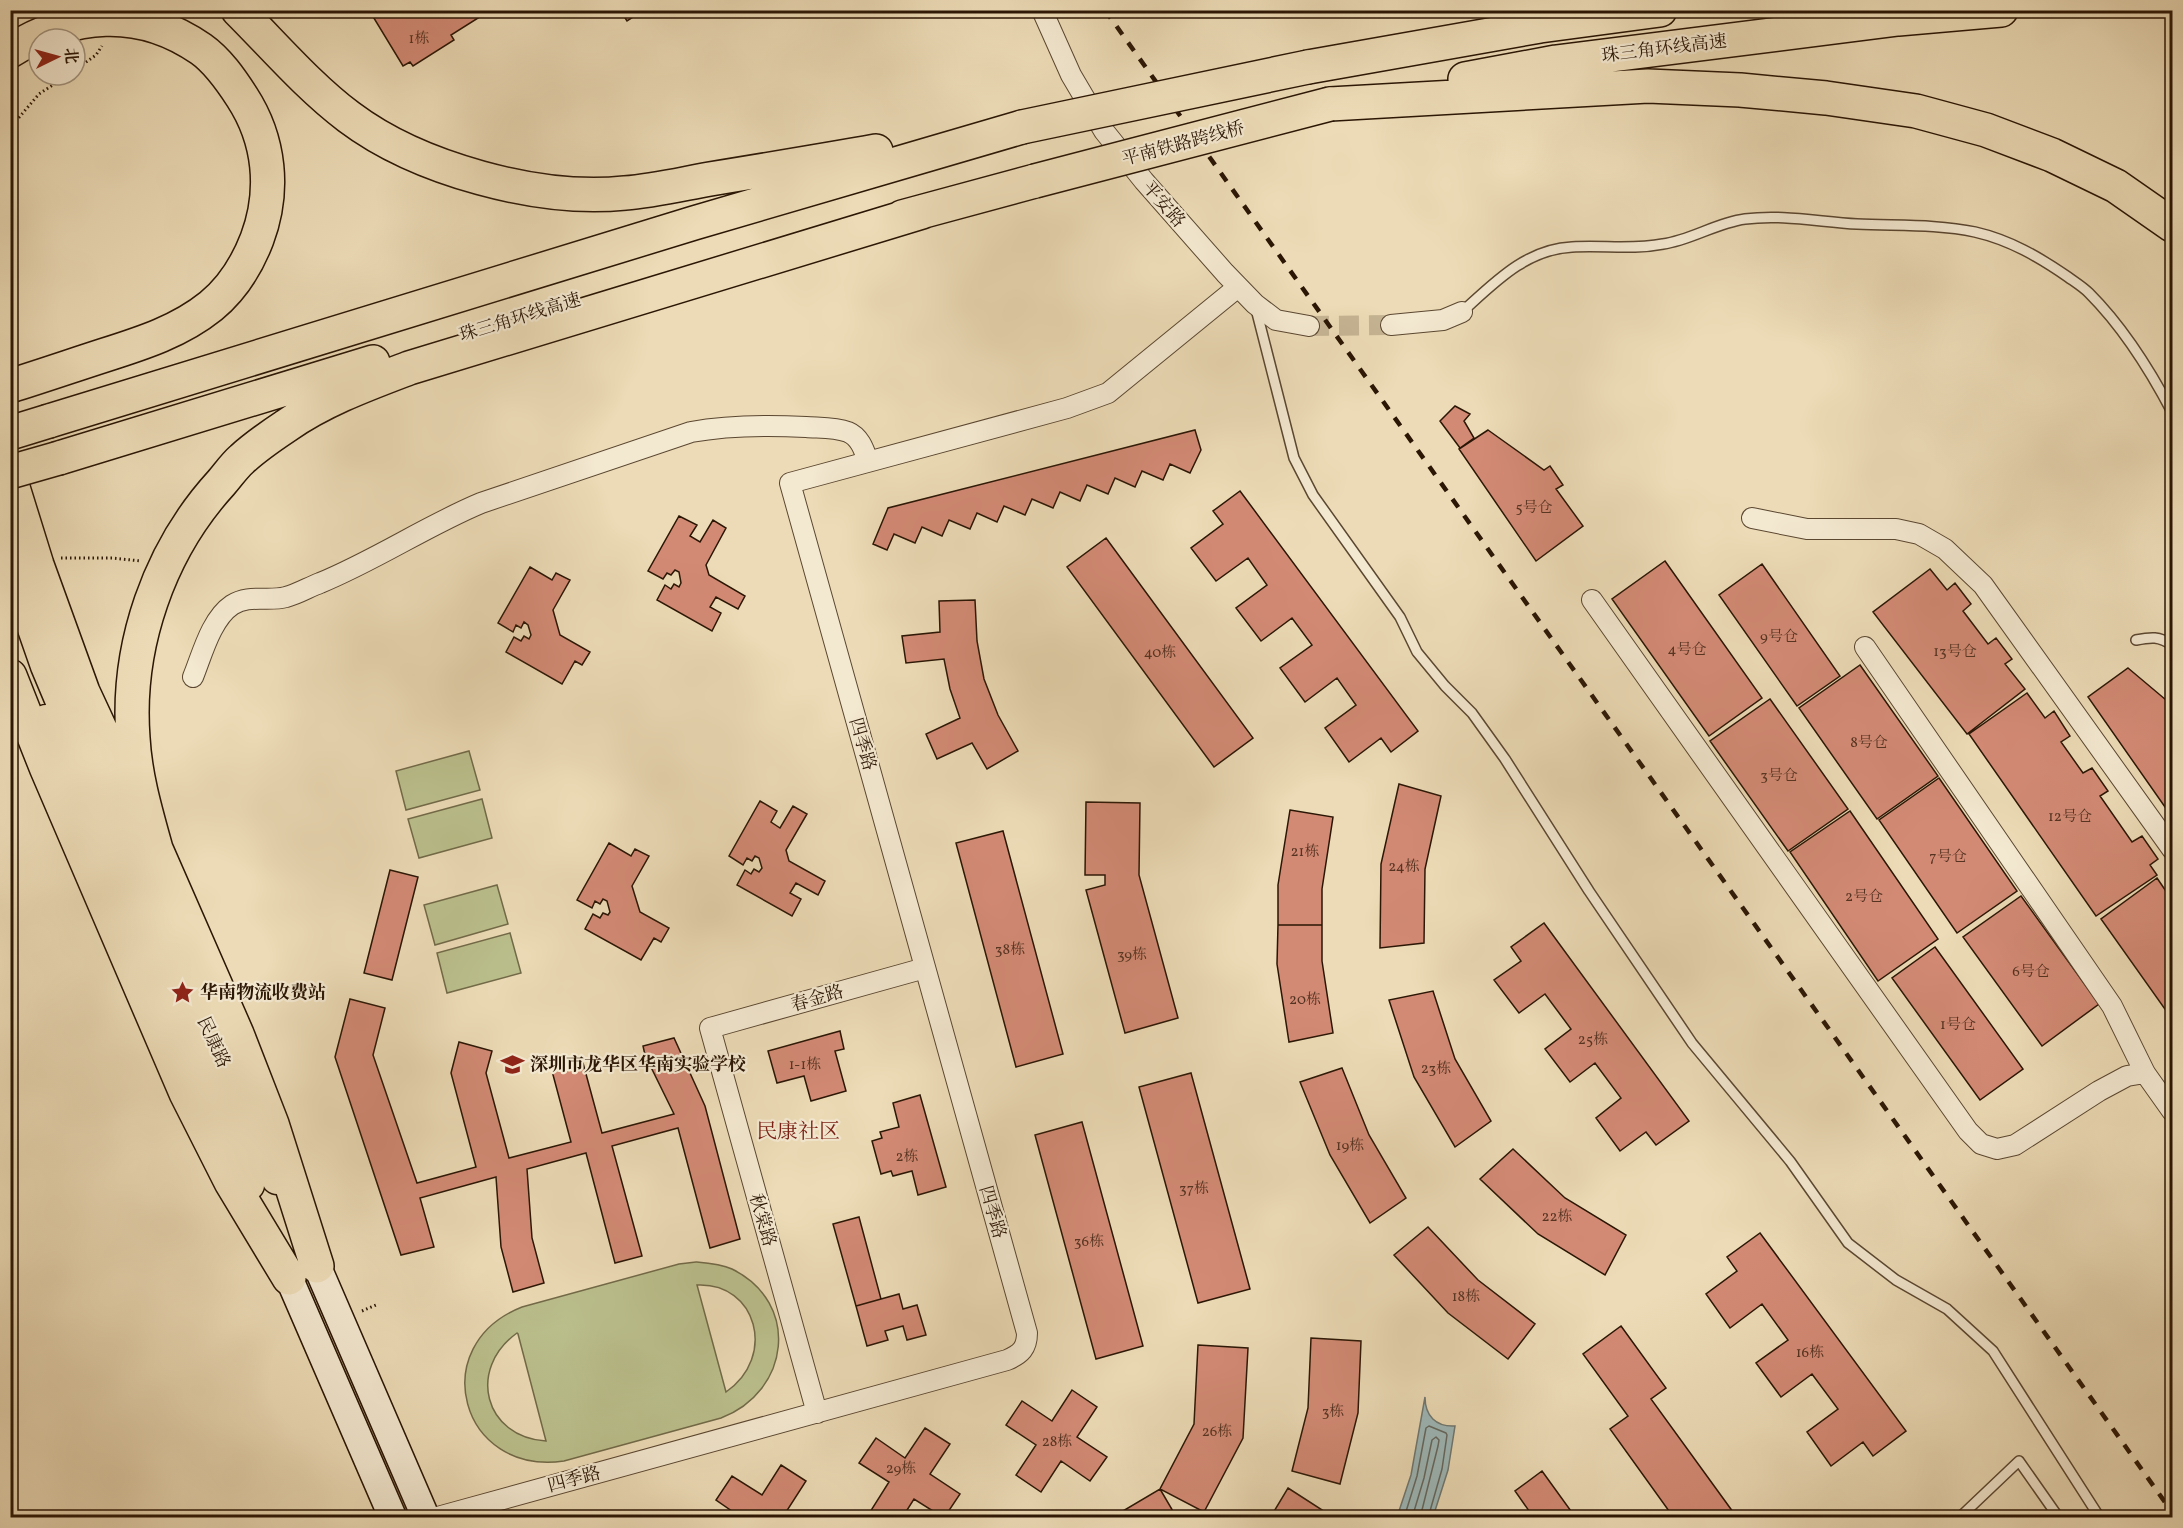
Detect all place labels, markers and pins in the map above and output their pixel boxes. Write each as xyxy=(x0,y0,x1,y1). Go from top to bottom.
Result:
place icon: 华南物流收费站 xyxy=(169,979,195,1005)
place label: 华南物流收费站 xyxy=(200,981,326,1006)
school or university icon: 深圳市龙华区华南实验学校 xyxy=(499,1051,525,1077)
place label: 深圳市龙华区华南实验学校 xyxy=(530,1053,746,1078)

